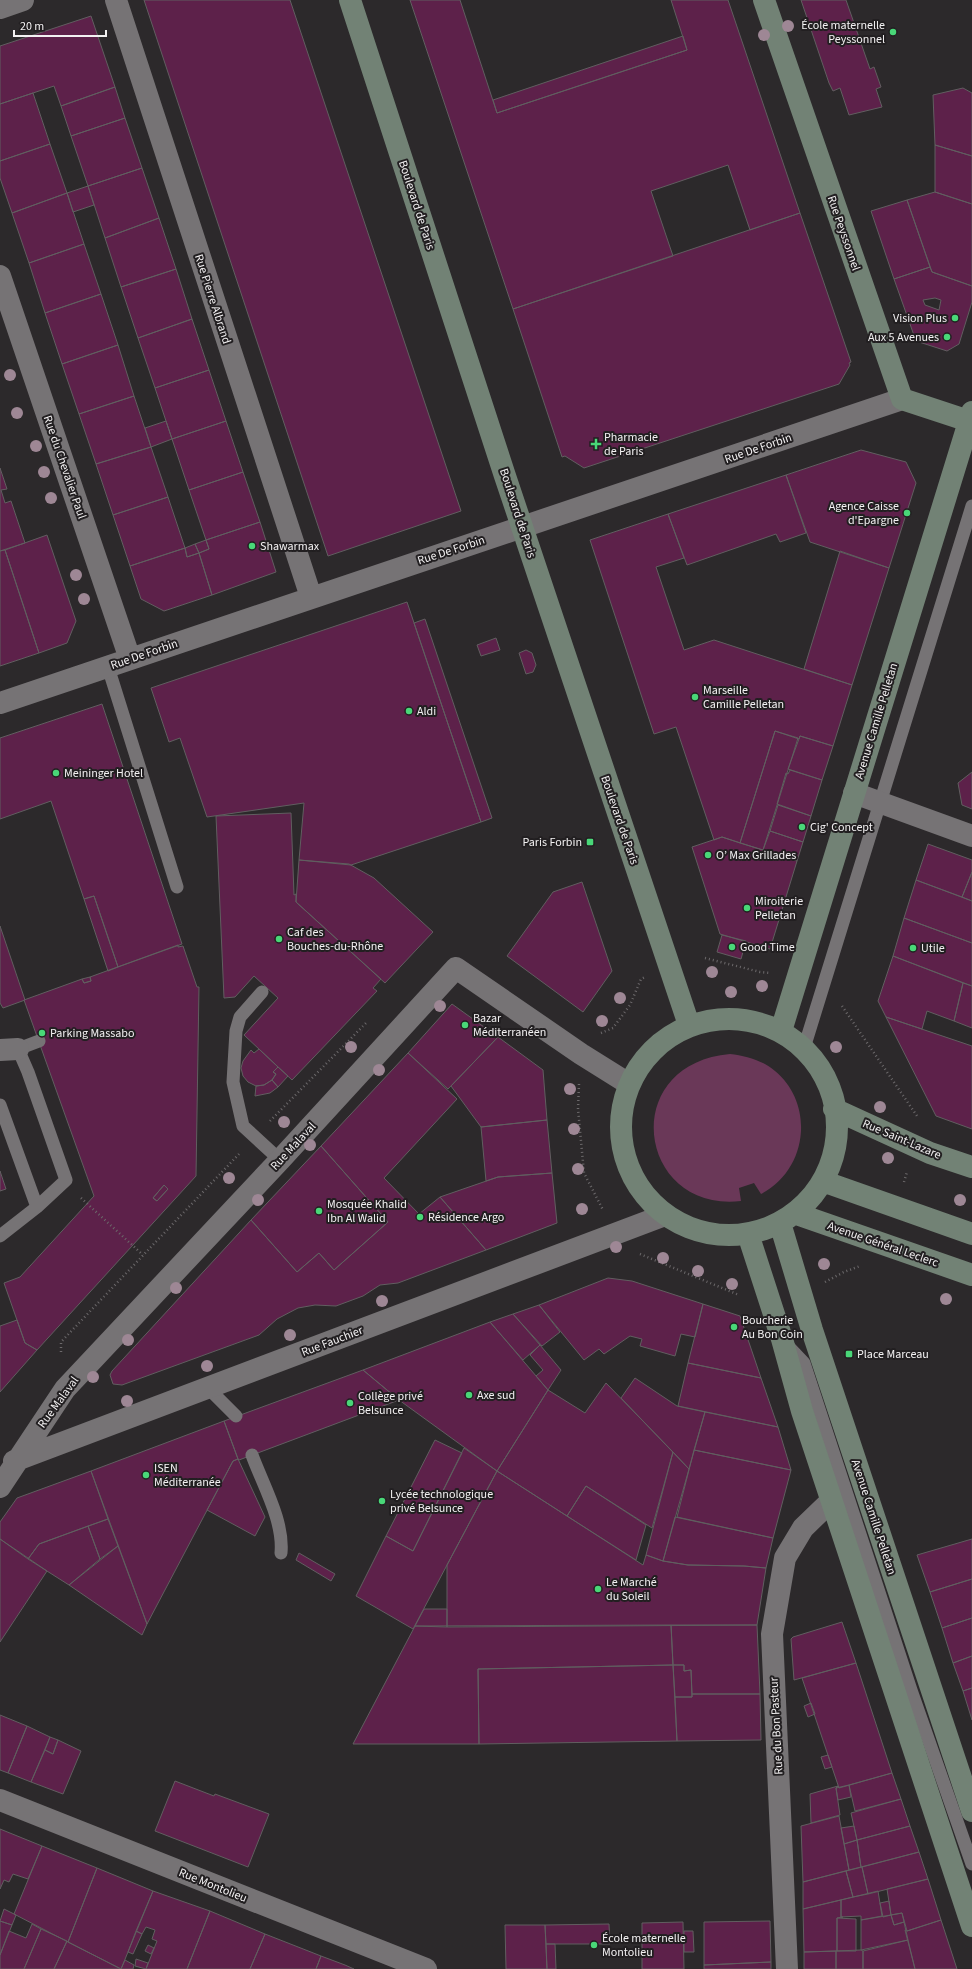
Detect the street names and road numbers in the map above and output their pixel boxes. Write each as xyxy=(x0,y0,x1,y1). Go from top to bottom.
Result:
street label: Boulevard de Paris xyxy=(394,158,439,252)
street label: Rue Peyssonnel xyxy=(823,193,864,273)
street label: Rue Pierre Albrand xyxy=(190,252,235,346)
street label: Rue du Chevalier Paul xyxy=(39,413,90,521)
street label: Rue De Forbin xyxy=(722,429,794,468)
street label: Boulevard de Paris xyxy=(495,466,540,560)
street label: Rue De Forbin xyxy=(415,532,487,569)
street label: Rue De Forbin xyxy=(108,635,180,674)
street label: Avenue Camille Pelletan xyxy=(851,661,902,781)
street label: Boulevard de Paris xyxy=(596,773,643,867)
street label: Rue Saint-Lazare xyxy=(860,1115,944,1164)
street label: Rue Malaval xyxy=(267,1119,320,1174)
street label: Avenue Général Leclerc xyxy=(825,1218,941,1272)
street label: Rue Fauchier xyxy=(299,1322,366,1361)
street label: Rue Malaval xyxy=(34,1373,83,1432)
street label: Avenue Camille Pelletan xyxy=(847,1457,900,1577)
street label: Rue du Bon Pasteur xyxy=(765,1676,788,1775)
street label: Rue Montolieu xyxy=(176,1864,250,1907)

